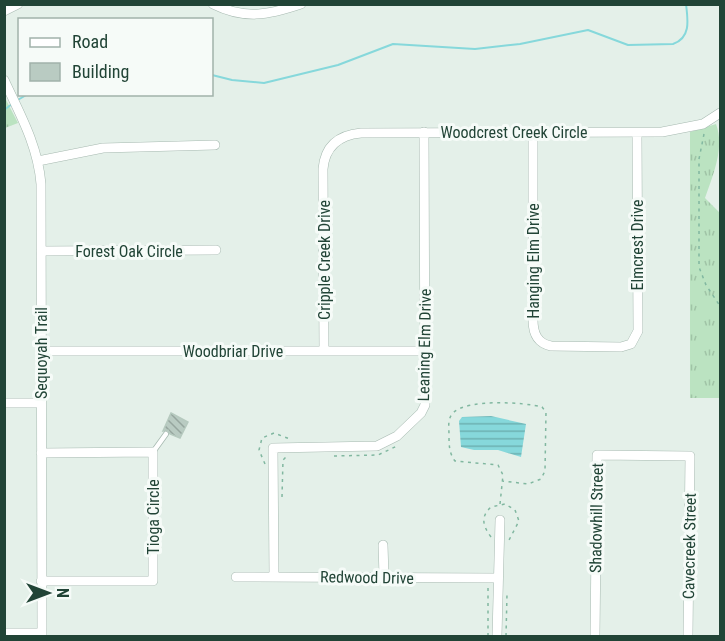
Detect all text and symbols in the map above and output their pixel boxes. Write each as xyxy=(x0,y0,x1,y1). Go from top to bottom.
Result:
legend xyxy=(18,18,213,96)
text: Road xyxy=(72,31,108,52)
text: Building xyxy=(72,61,129,82)
street label: Woodcrest Creek Circle xyxy=(441,123,587,142)
street label: Cripple Creek Drive xyxy=(315,200,334,320)
street label: Elmcrest Drive xyxy=(628,200,647,290)
street label: Hanging Elm Drive xyxy=(524,203,543,319)
street label: Forest Oak Circle xyxy=(75,242,183,261)
street label: Leaning Elm Drive xyxy=(414,288,435,402)
street label: Sequoyah Trail xyxy=(32,307,51,399)
street label: Woodbriar Drive xyxy=(183,342,283,361)
street label: Shadowhill Street xyxy=(586,463,607,573)
street label: Tioga Circle xyxy=(144,479,163,555)
street label: Cavecreek Street xyxy=(679,492,700,599)
north arrow xyxy=(18,563,78,623)
street label: Redwood Drive xyxy=(320,567,414,588)
text: N xyxy=(53,588,72,598)

